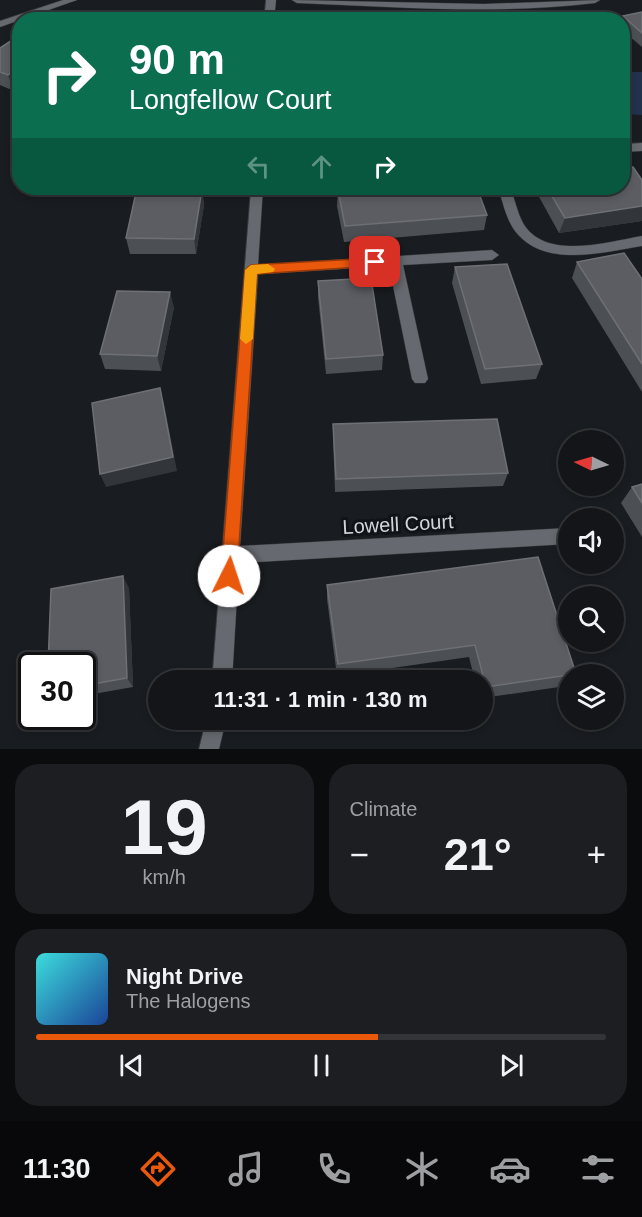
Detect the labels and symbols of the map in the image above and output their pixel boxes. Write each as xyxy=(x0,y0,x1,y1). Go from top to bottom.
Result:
pin xyxy=(349,236,400,287)
north arrow xyxy=(558,430,624,496)
street label: Lowell Court xyxy=(342,510,455,538)
position arrow xyxy=(197,544,261,608)
speed limit sign: 30 xyxy=(18,652,96,730)

